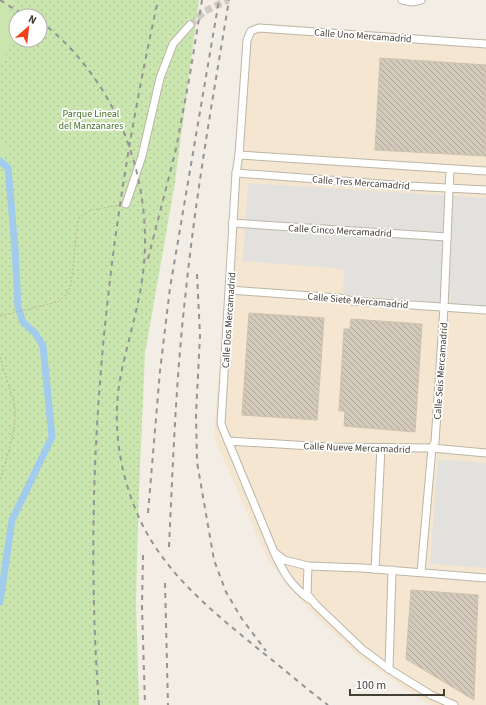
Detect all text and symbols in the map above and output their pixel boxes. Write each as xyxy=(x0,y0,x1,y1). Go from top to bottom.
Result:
north arrow xyxy=(8,8,48,48)
text: N xyxy=(26,11,39,28)
street label: Calle Uno Mercamadrid xyxy=(314,26,412,46)
park label: Parque Lineal del Manzanares xyxy=(59,107,123,133)
street label: Calle Tres Mercamadrid xyxy=(312,173,410,193)
street label: Calle Cinco Mercamadrid xyxy=(288,221,392,241)
street label: Calle Dos Mercamadrid xyxy=(219,272,239,368)
street label: Calle Siete Mercamadrid xyxy=(307,290,409,312)
street label: Calle Seis Mercamadrid xyxy=(431,322,451,420)
street label: Calle Nueve Mercamadrid xyxy=(303,439,411,457)
scale bar xyxy=(350,671,444,697)
text: 100 m xyxy=(356,677,386,694)

